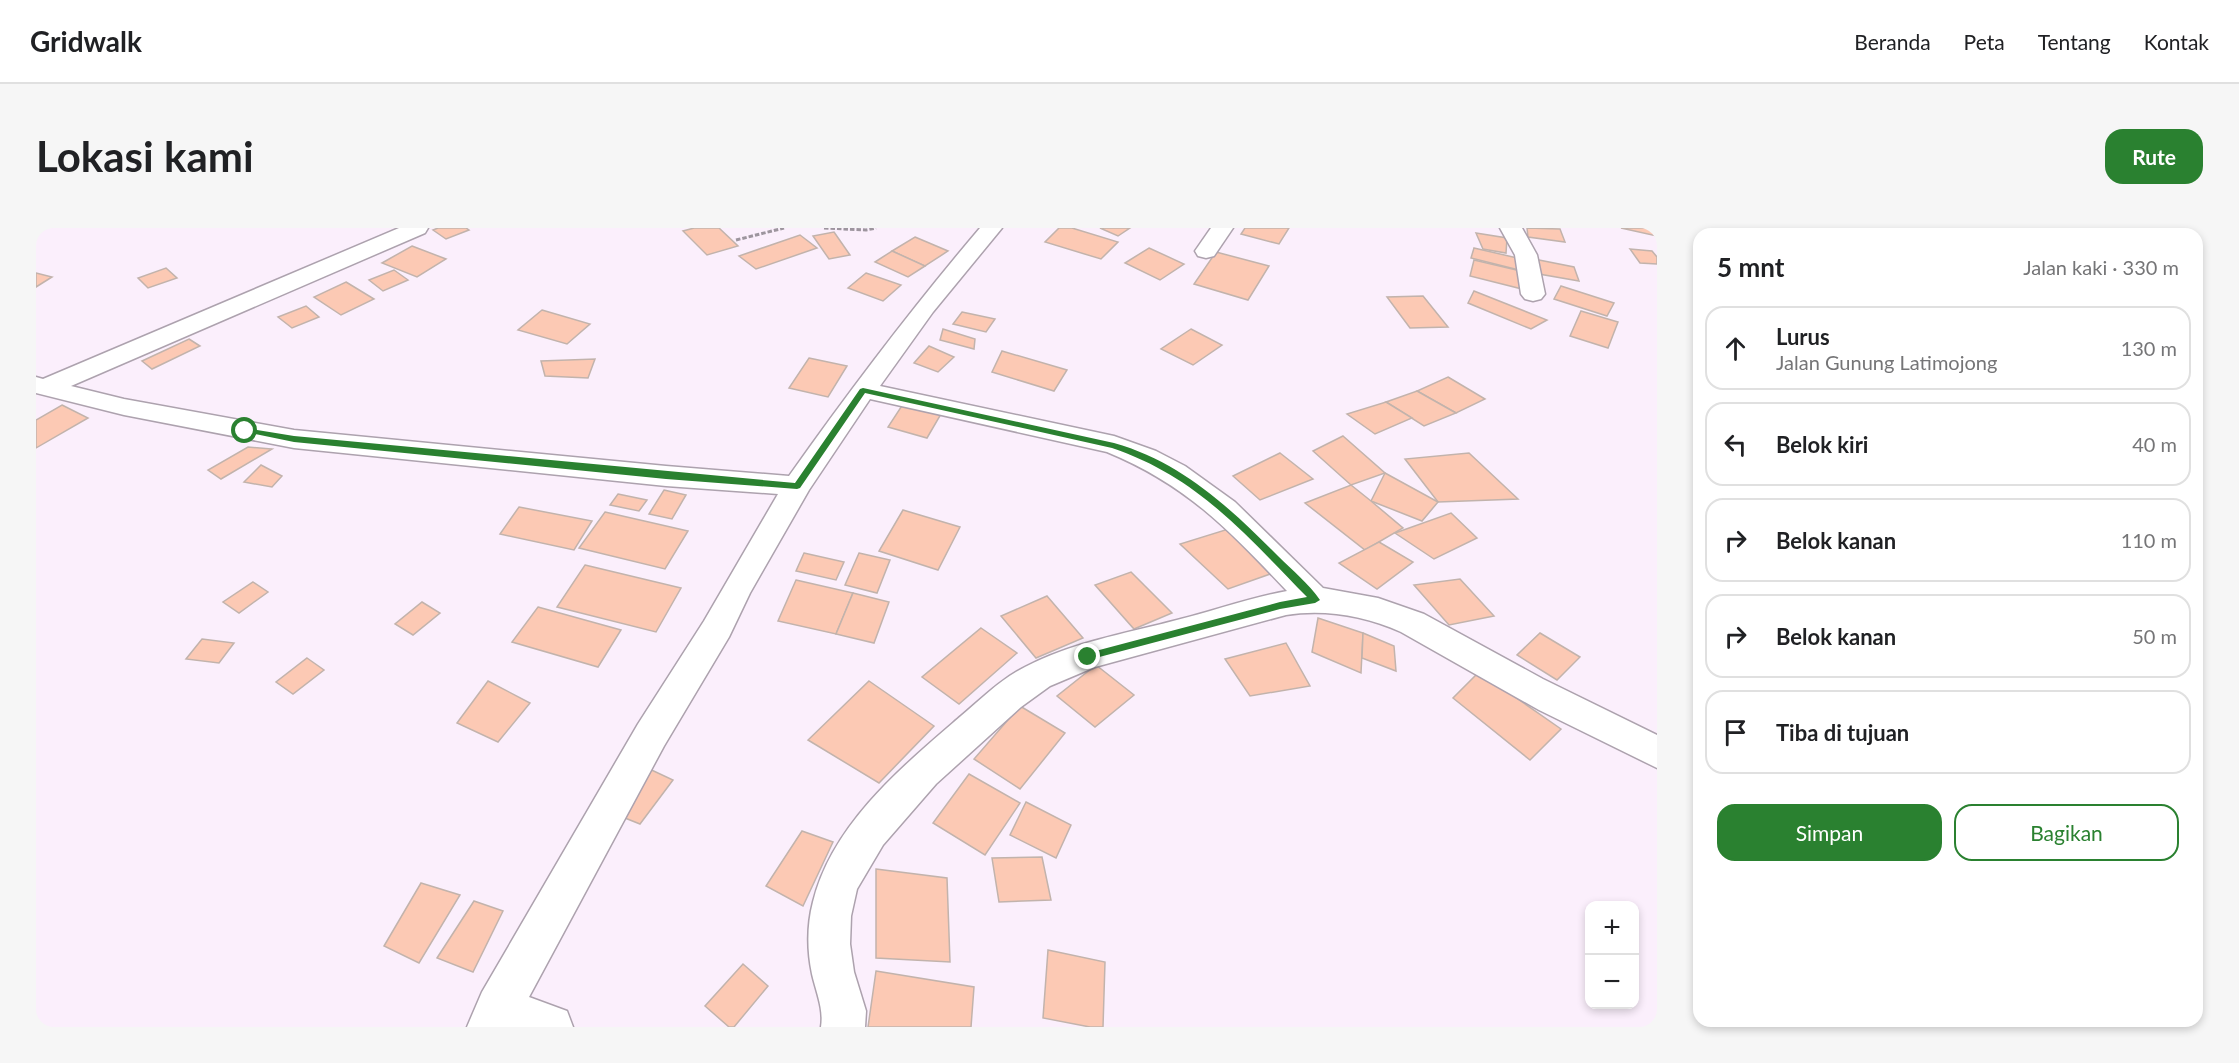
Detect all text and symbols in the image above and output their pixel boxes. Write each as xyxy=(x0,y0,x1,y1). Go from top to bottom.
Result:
text: Gridwalk xyxy=(30,24,142,58)
text: Beranda xyxy=(1854,29,1931,54)
text: Peta xyxy=(1964,29,2005,54)
text: Tentang xyxy=(2038,29,2111,54)
text: Kontak xyxy=(2144,29,2209,54)
button: Rute xyxy=(2105,129,2203,184)
text: Lokasi kami xyxy=(36,131,254,181)
text: 5 mnt xyxy=(1717,251,1784,283)
text: Jalan kaki · 330 m xyxy=(2023,255,2179,279)
text: Lurus xyxy=(1776,323,1830,350)
icon: ahead xyxy=(1719,332,1752,365)
text: 130 m xyxy=(2121,336,2177,360)
text: Jalan Gunung Latimojong xyxy=(1776,350,1997,374)
route start xyxy=(231,417,257,443)
icon: left xyxy=(1719,428,1752,461)
text: Belok kiri xyxy=(1776,431,1868,458)
text: 40 m xyxy=(2132,432,2177,456)
icon: right xyxy=(1719,524,1752,557)
text: Belok kanan xyxy=(1776,527,1896,554)
text: 110 m xyxy=(2121,528,2177,552)
icon: right xyxy=(1719,620,1752,653)
text: Belok kanan xyxy=(1776,623,1896,650)
text: 50 m xyxy=(2132,624,2177,648)
route end xyxy=(1074,643,1100,669)
icon: arrive xyxy=(1719,716,1752,749)
text: Tiba di tujuan xyxy=(1776,719,1909,746)
button: Simpan xyxy=(1717,804,1942,861)
button: Bagikan xyxy=(1954,804,2179,861)
map controls xyxy=(1585,901,1639,1009)
button: + xyxy=(1585,901,1639,955)
button: − xyxy=(1585,955,1639,1009)

